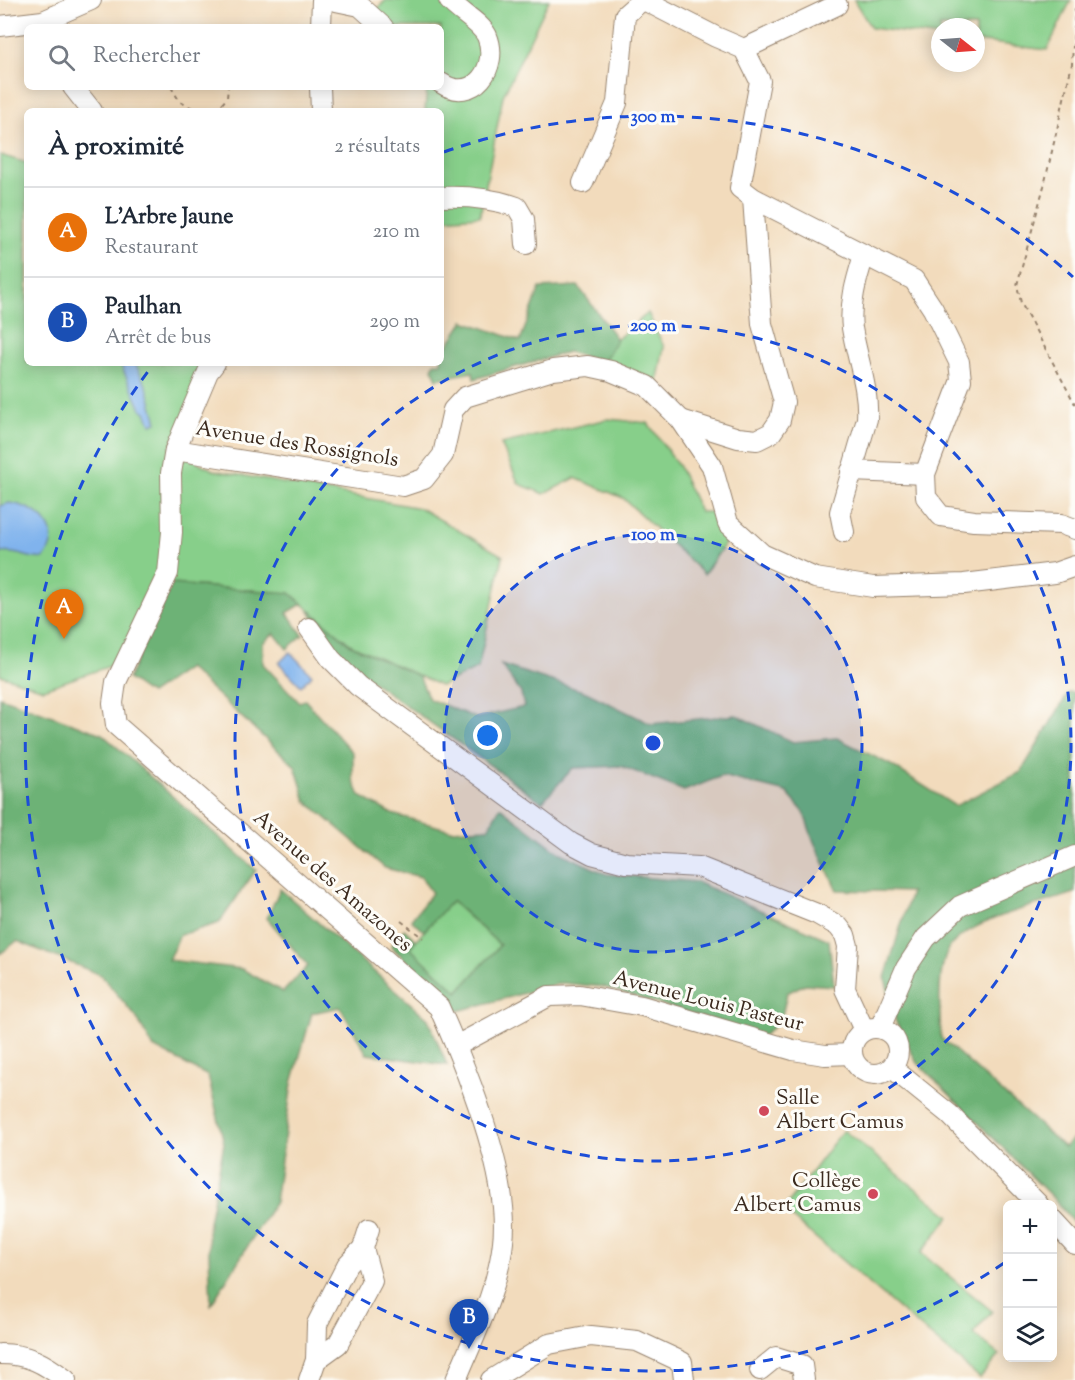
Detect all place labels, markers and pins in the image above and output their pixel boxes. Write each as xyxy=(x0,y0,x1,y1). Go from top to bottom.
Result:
pin: A xyxy=(44,590,84,639)
centre of rings xyxy=(643,733,663,753)
place label: Salle Albert Camus xyxy=(776,1084,904,1138)
marker: Salle Albert Camus xyxy=(757,1104,771,1118)
place label: Collège Albert Camus xyxy=(733,1167,861,1221)
marker: Collège Albert Camus xyxy=(866,1187,880,1201)
pin: B xyxy=(450,1300,488,1349)

